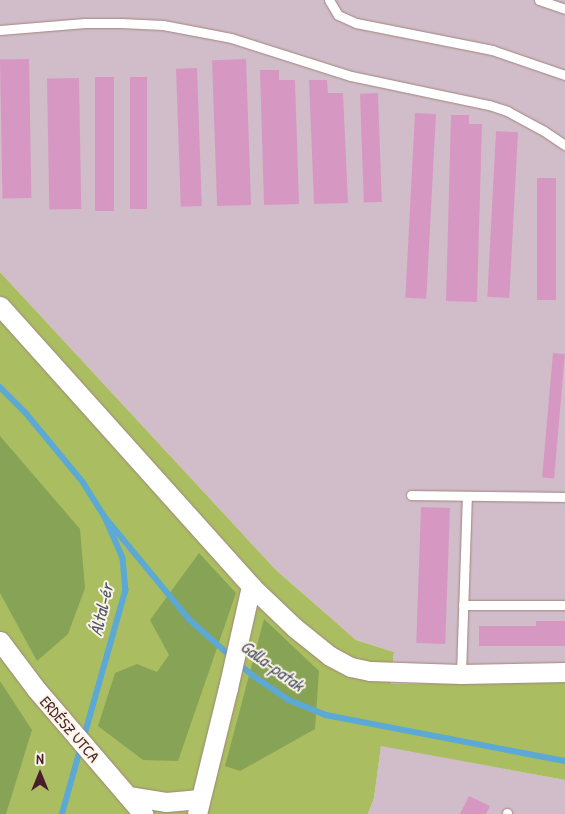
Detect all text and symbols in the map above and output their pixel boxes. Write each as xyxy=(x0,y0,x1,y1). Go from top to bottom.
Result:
water label: Által-ér xyxy=(86,582,118,638)
water label: Galla-patak xyxy=(236,636,308,696)
street label: ERDÉSZ UTCA xyxy=(36,692,104,766)
north arrow xyxy=(15,749,65,799)
text: N xyxy=(36,749,44,768)

